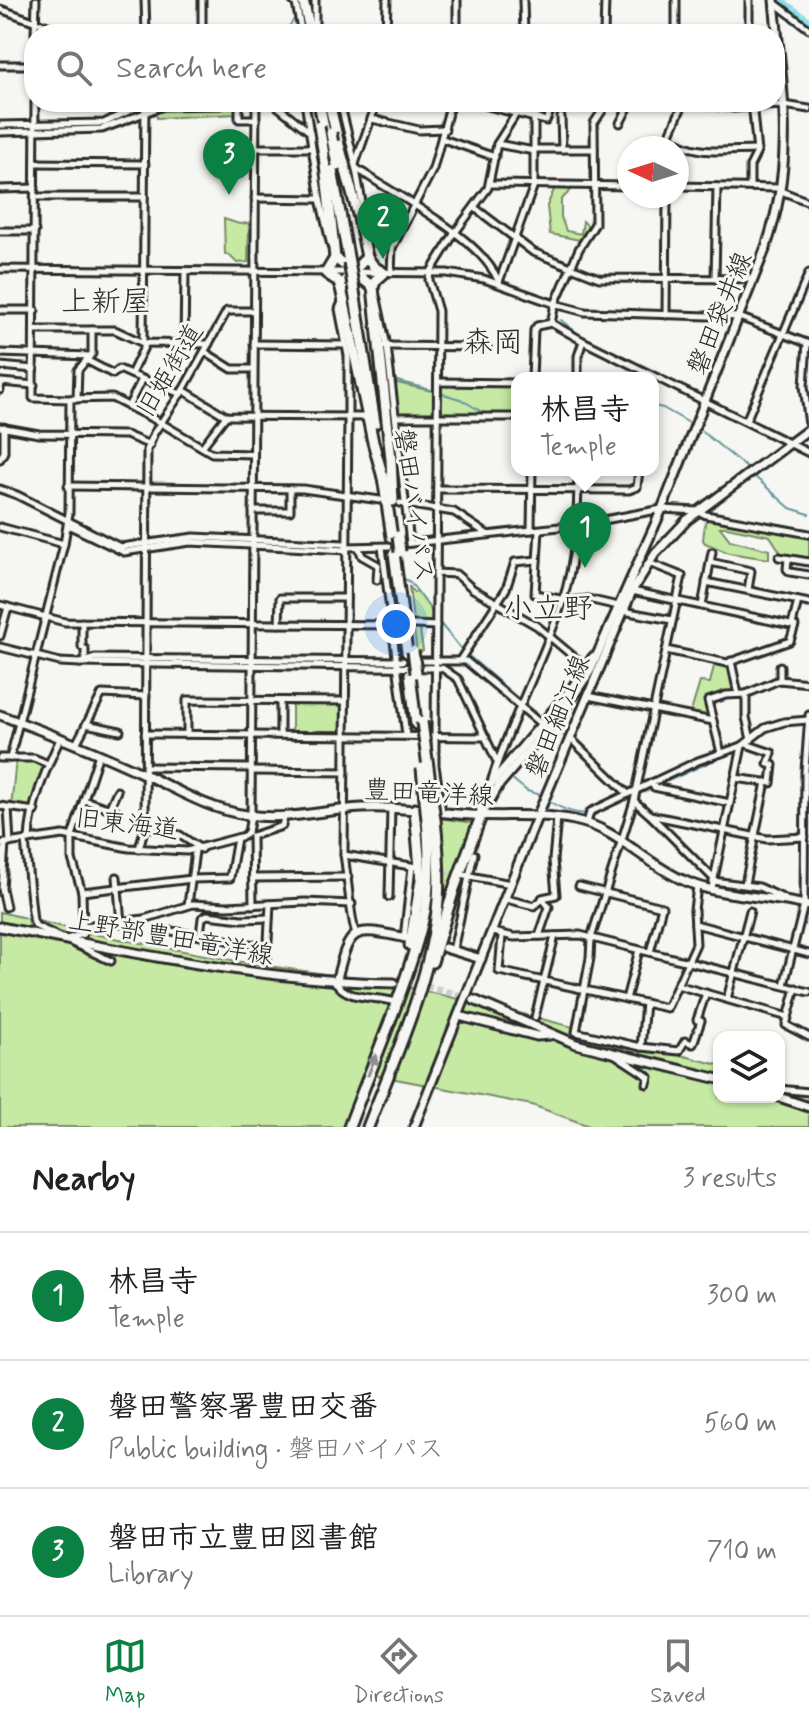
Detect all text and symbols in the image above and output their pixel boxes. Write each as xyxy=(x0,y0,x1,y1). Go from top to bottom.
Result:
search box xyxy=(24,24,785,112)
icon: search xyxy=(52,46,96,90)
text: Search here xyxy=(116,49,267,88)
pin: 3 xyxy=(203,129,255,195)
north arrow xyxy=(617,136,689,208)
pin: 2 xyxy=(357,193,409,259)
street label: 磐田袋井線 xyxy=(681,247,761,380)
district label: 上新屋 xyxy=(61,283,151,322)
street label: 旧姫街道 xyxy=(129,318,212,424)
district label: 森岡 xyxy=(463,324,523,363)
popup xyxy=(511,372,659,476)
text: 林昌寺 xyxy=(540,391,630,430)
street label: 磐田バイパス xyxy=(385,426,441,585)
text: Temple xyxy=(540,430,617,464)
pin: 1 xyxy=(559,502,611,568)
district label: 小立野 xyxy=(503,590,593,629)
your location xyxy=(376,604,416,644)
street label: 磐田細江線 xyxy=(519,650,599,783)
street label: 豊田竜洋線 xyxy=(363,774,495,814)
street label: 旧東海道 xyxy=(73,802,180,848)
street label: 上野部豊田竜洋線 xyxy=(65,904,276,974)
map controls xyxy=(713,1031,785,1103)
button: layers xyxy=(713,1031,785,1103)
one-way arrow xyxy=(366,1053,379,1077)
text: Nearby xyxy=(32,1157,136,1202)
text: 3 results xyxy=(683,1162,777,1196)
text: 林昌寺 xyxy=(108,1263,198,1302)
text: 1 xyxy=(52,1279,64,1313)
text: 300 m xyxy=(707,1279,777,1313)
text: Temple xyxy=(108,1302,185,1336)
text: 磐田警察署豊田交番 xyxy=(108,1388,378,1427)
text: 2 xyxy=(52,1407,64,1441)
text: 560 m xyxy=(704,1407,777,1441)
text: Public building · 磐田バイパス xyxy=(108,1433,444,1467)
text: 磐田市立豊田図書館 xyxy=(108,1519,378,1558)
text: 3 xyxy=(52,1535,64,1569)
text: 710 m xyxy=(707,1535,777,1569)
text: Library xyxy=(108,1558,194,1592)
tab: Map xyxy=(103,1634,147,1710)
tab: Directions xyxy=(353,1634,444,1710)
tab: Saved xyxy=(650,1634,706,1710)

